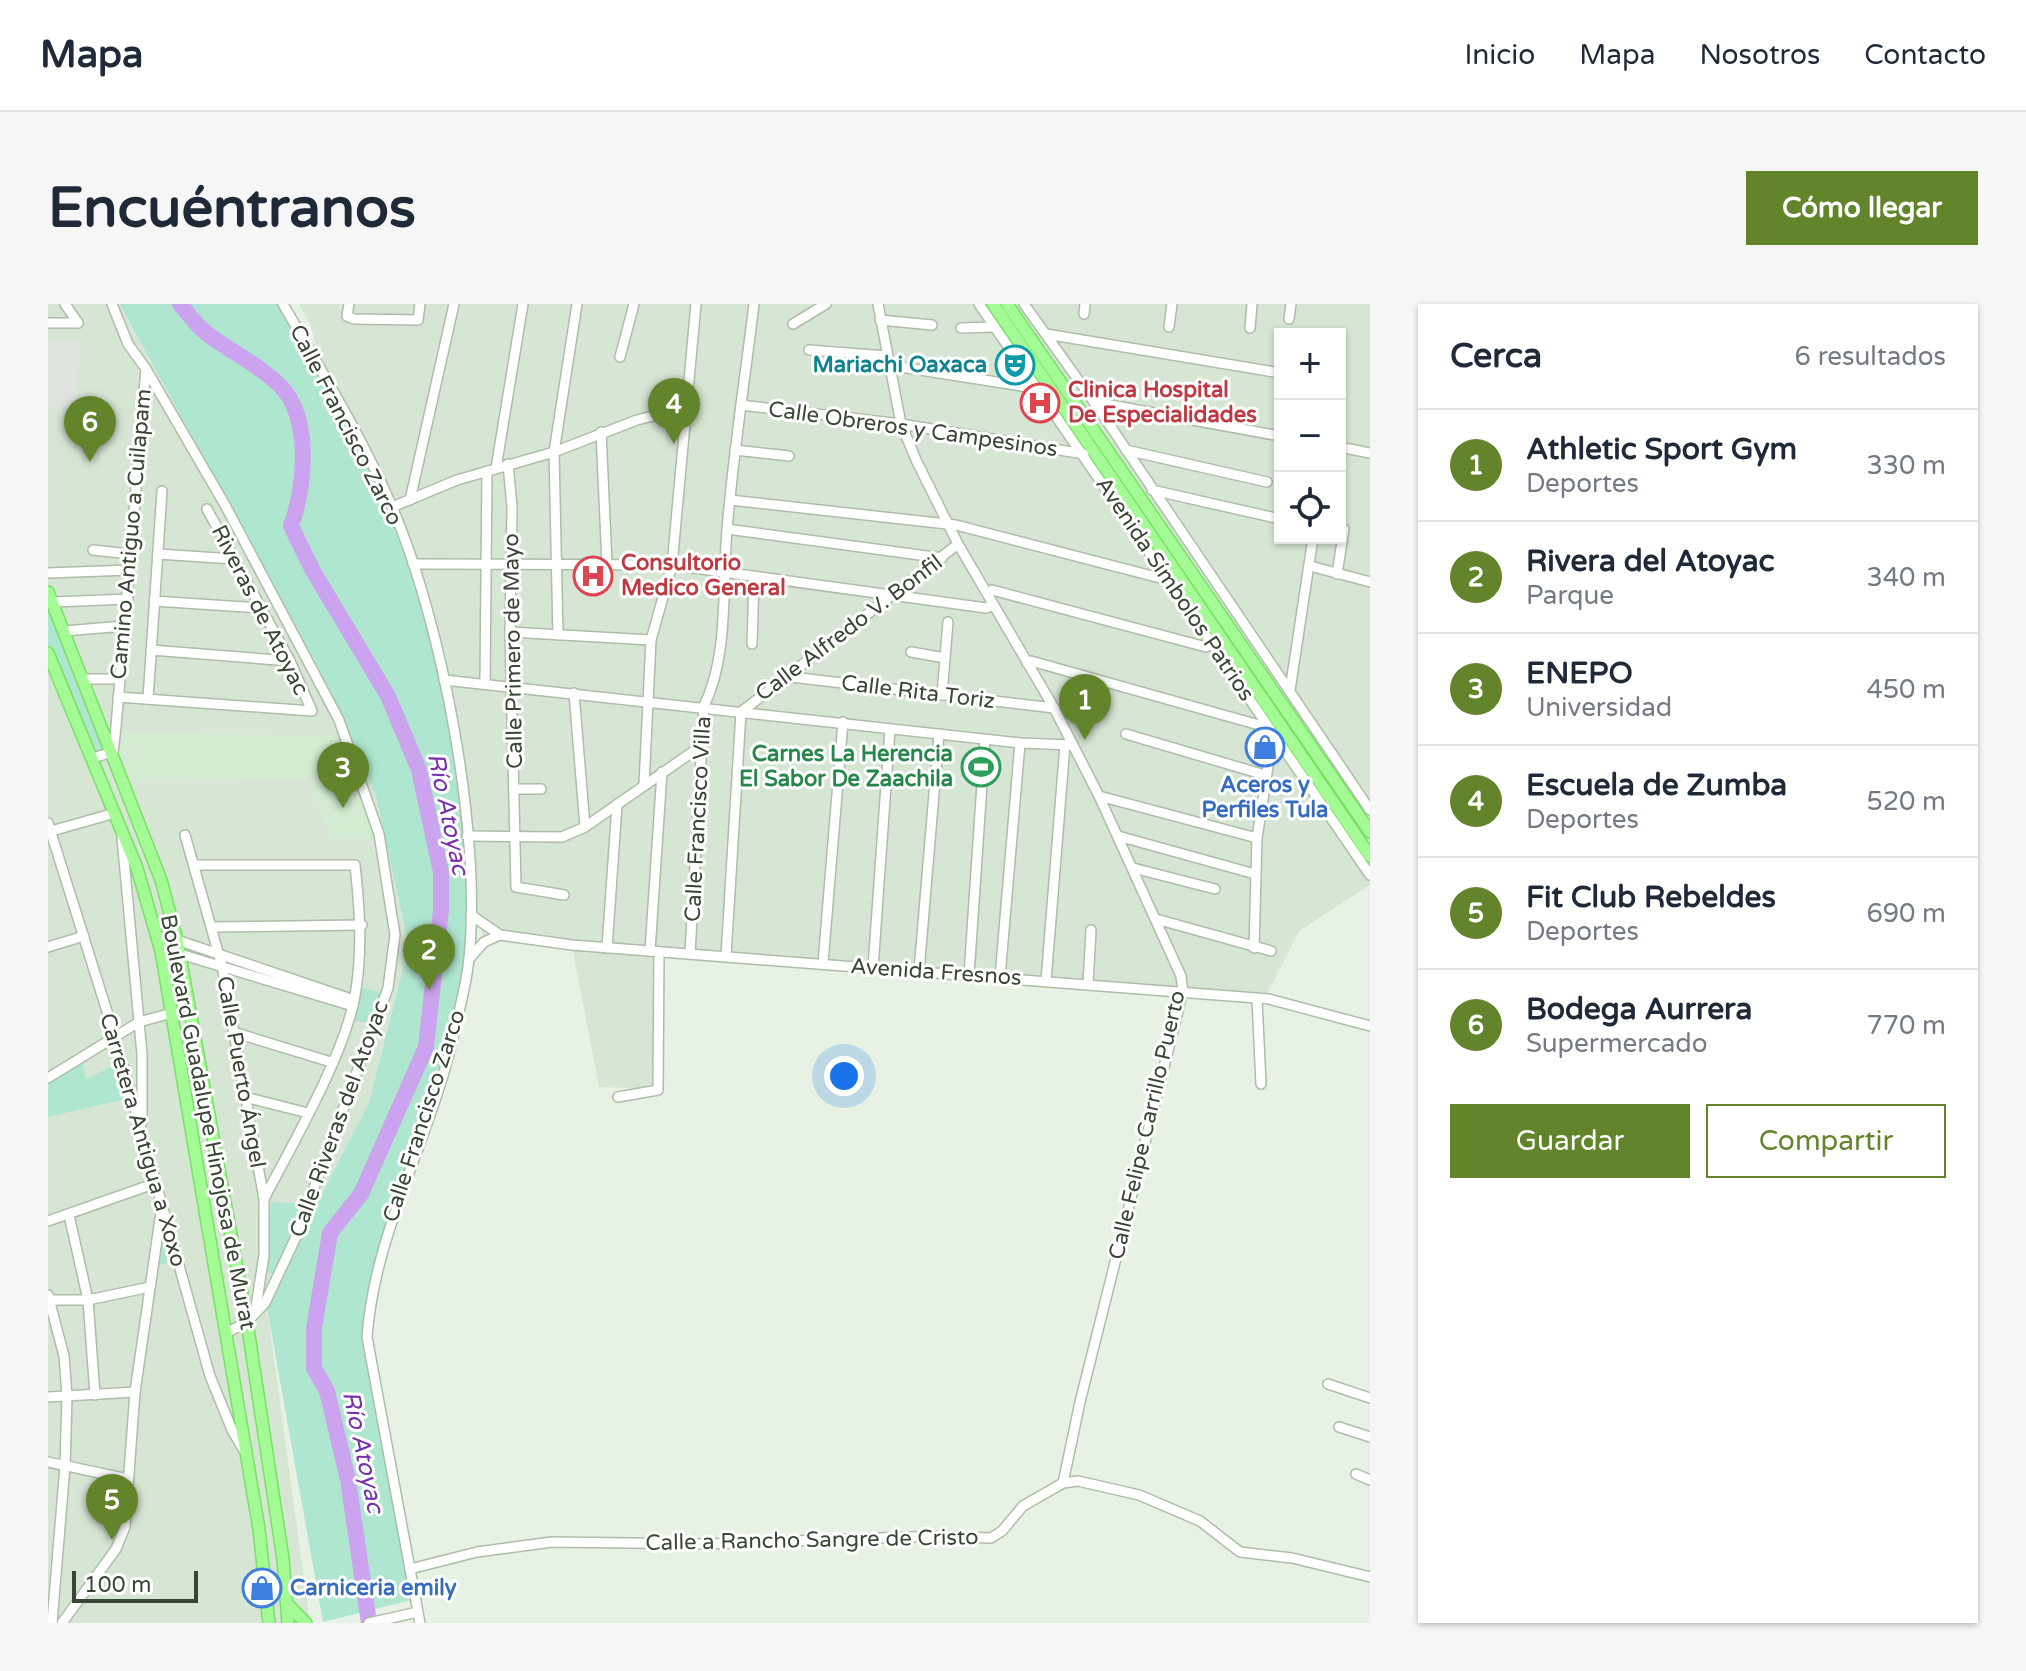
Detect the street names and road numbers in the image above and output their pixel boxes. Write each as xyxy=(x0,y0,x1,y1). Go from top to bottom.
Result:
street label: Calle Francisco Zarco xyxy=(284,320,408,530)
street label: Camino Antiguo a Cuilapam xyxy=(105,388,157,680)
street label: Calle Obreros y Campesinos xyxy=(767,396,1059,462)
street label: Avenida Símbolos Patrios xyxy=(1090,472,1260,706)
street label: Riveras de Atoyac xyxy=(206,521,314,699)
street label: Calle Primero de Mayo xyxy=(498,533,528,769)
street label: Calle Alfredo V. Bonfil xyxy=(751,549,947,707)
street label: Calle Rita Toriz xyxy=(840,670,996,714)
street label: Calle Francisco Villa xyxy=(680,715,716,923)
street label: Boulevard Guadalupe Hinojosa de Murat xyxy=(155,912,261,1332)
street label: Avenida Fresnos xyxy=(849,953,1023,991)
street label: Calle Puerto Ángel xyxy=(211,974,272,1170)
street label: Calle Felipe Carrillo Puerto xyxy=(1103,988,1191,1262)
street label: Calle Riveras del Atoyac xyxy=(284,997,394,1241)
street label: Calle Francisco Zarco xyxy=(377,1007,471,1225)
street label: Carretera Antigua a Xoxo xyxy=(94,1010,192,1270)
street label: Calle a Rancho Sangre de Cristo xyxy=(645,1524,979,1556)

